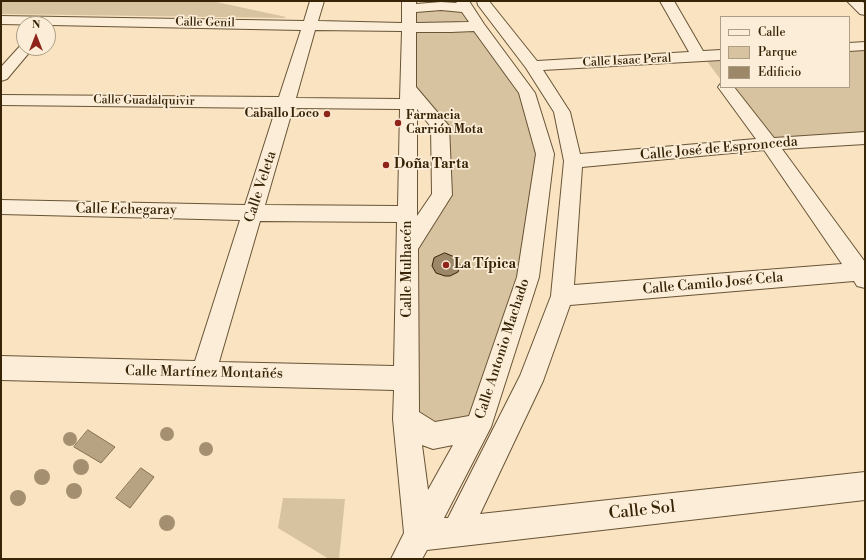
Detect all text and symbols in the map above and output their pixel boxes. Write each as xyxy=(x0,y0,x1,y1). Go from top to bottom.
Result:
street label: Calle Genil xyxy=(175,15,235,31)
north arrow xyxy=(16,16,56,56)
legend xyxy=(720,16,850,88)
text: N xyxy=(32,18,40,32)
text: Calle xyxy=(758,25,785,40)
text: Parque xyxy=(758,45,797,60)
street label: Calle Isaac Peral xyxy=(582,51,672,71)
text: Edificio xyxy=(758,65,801,80)
street label: Calle Guadalquivir xyxy=(93,93,195,109)
place label: Caballo Loco xyxy=(244,107,319,121)
marker: Caballo Loco xyxy=(322,109,332,119)
place label: Farmacia Carrión Mota xyxy=(406,109,483,137)
marker: Farmacia Carrión Mota xyxy=(393,118,403,128)
street label: Calle José de Espronceda xyxy=(640,134,798,164)
street label: Calle Veleta xyxy=(242,149,280,225)
place label: Doña Tarta xyxy=(394,157,469,173)
marker: Doña Tarta xyxy=(381,160,391,170)
street label: Calle Echegaray xyxy=(75,201,177,219)
street label: Calle Mulhacén xyxy=(400,220,416,318)
place label: La Típica xyxy=(454,257,516,273)
marker: La Típica xyxy=(441,260,451,270)
street label: Calle Camilo José Cela xyxy=(642,269,784,299)
street label: Calle Antonio Machado xyxy=(472,277,534,421)
street label: Calle Martínez Montañés xyxy=(125,363,283,383)
street label: Calle Sol xyxy=(608,497,676,525)

